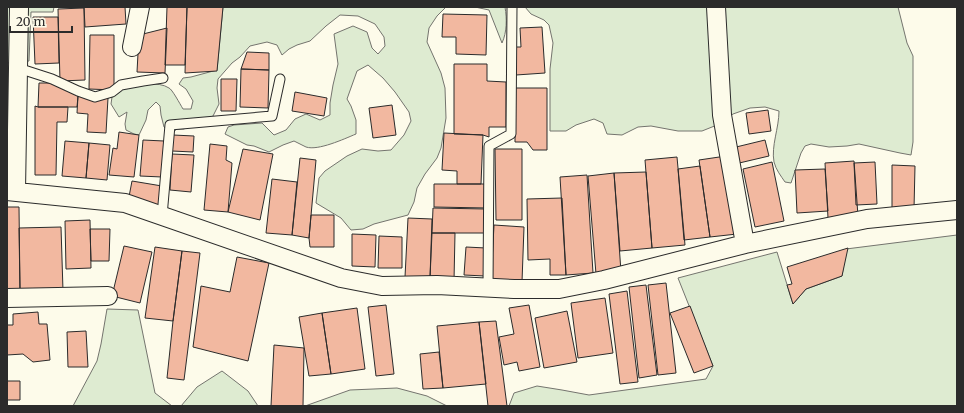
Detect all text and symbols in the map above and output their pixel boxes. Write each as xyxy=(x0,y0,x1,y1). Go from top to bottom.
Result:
scale bar xyxy=(10,8,72,34)
text: 20 m xyxy=(16,14,45,29)

